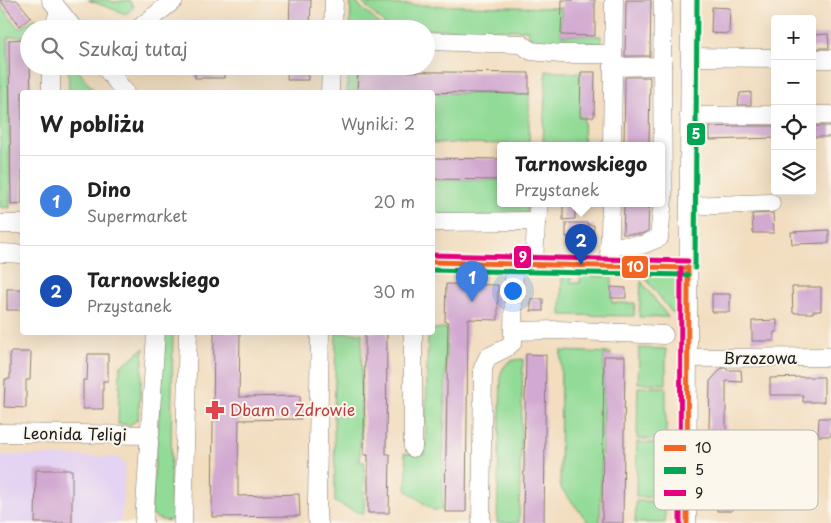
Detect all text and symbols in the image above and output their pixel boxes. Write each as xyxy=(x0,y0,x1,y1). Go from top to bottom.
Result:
map controls xyxy=(771,15,816,195)
button: + xyxy=(771,15,816,60)
search box xyxy=(20,20,435,75)
icon: search xyxy=(38,34,66,62)
text: Szukaj tutaj xyxy=(78,34,188,62)
button: − xyxy=(771,60,816,105)
button: locate xyxy=(771,105,816,150)
text: W pobliżu xyxy=(40,107,145,139)
text: Wyniki: 2 xyxy=(341,111,415,135)
line badge: 5 xyxy=(686,122,706,146)
text: 5 xyxy=(692,123,701,144)
popup xyxy=(497,142,665,207)
text: Tarnowskiego xyxy=(515,149,647,177)
button: layers xyxy=(771,150,816,195)
text: Dino xyxy=(87,175,131,203)
text: Przystanek xyxy=(515,177,600,201)
text: 1 xyxy=(52,189,60,213)
text: 20 m xyxy=(374,189,415,213)
text: Supermarket xyxy=(87,203,187,227)
pin: 2 xyxy=(565,224,597,265)
line badge: 9 xyxy=(513,245,532,269)
text: 9 xyxy=(519,246,527,267)
line badge: 10 xyxy=(621,255,649,279)
text: 10 xyxy=(626,256,644,277)
pin: 1 xyxy=(456,261,488,302)
text: Tarnowskiego xyxy=(87,265,220,293)
your location xyxy=(500,278,526,304)
text: 2 xyxy=(50,279,62,303)
text: 30 m xyxy=(373,279,415,303)
text: Przystanek xyxy=(87,293,172,317)
street label: Brzozowa xyxy=(723,345,797,369)
place label: Dbam o Zdrowie xyxy=(230,397,355,421)
pharmacy icon: Dbam o Zdrowie xyxy=(204,399,226,421)
street label: Leonida Teligi xyxy=(23,420,127,446)
legend xyxy=(654,430,818,510)
text: 10 xyxy=(695,437,712,458)
text: 5 xyxy=(695,459,704,480)
text: 9 xyxy=(695,482,703,503)

